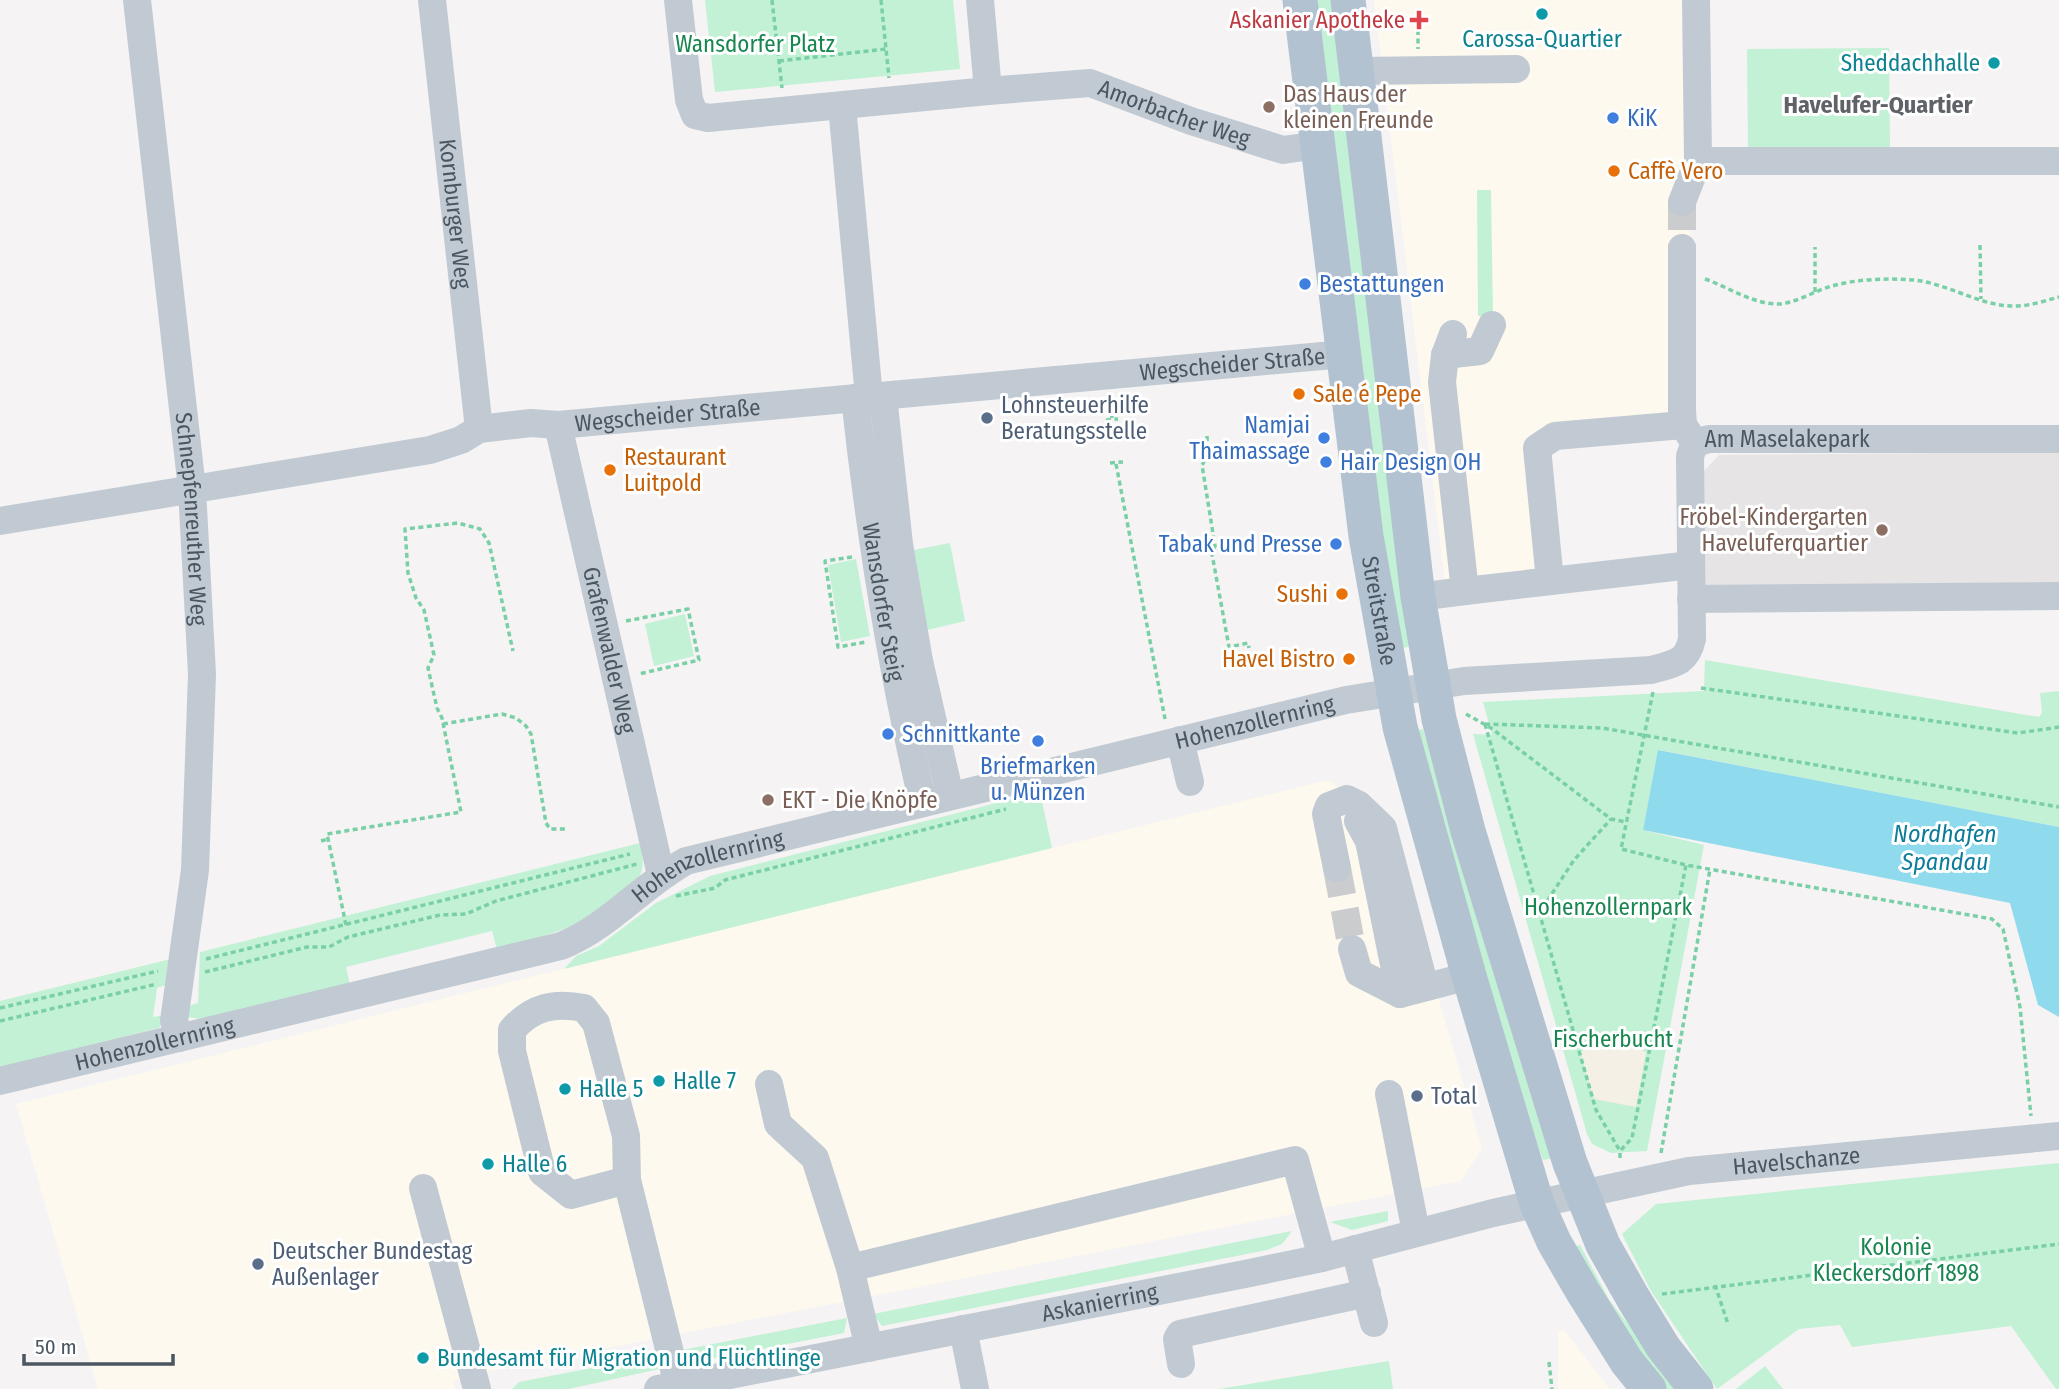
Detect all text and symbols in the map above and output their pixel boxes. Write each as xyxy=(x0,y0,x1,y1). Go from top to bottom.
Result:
place label: Askanier Apotheke xyxy=(1229,6,1405,34)
marker: Carossa-Quartier xyxy=(1534,6,1550,22)
marker: Askanier Apotheke xyxy=(1411,12,1427,28)
place label: Carossa-Quartier xyxy=(1462,25,1622,53)
park label: Wansdorfer Platz xyxy=(675,30,835,58)
place label: Sheddachhalle xyxy=(1841,49,1980,77)
marker: Sheddachhalle xyxy=(1986,55,2002,71)
street label: Amorbacher Weg xyxy=(1094,73,1254,153)
place label: Das Haus der kleinen Freunde xyxy=(1283,80,1434,134)
district label: Havelufer-Quartier xyxy=(1783,91,1973,119)
marker: Das Haus der kleinen Freunde xyxy=(1261,99,1277,115)
place label: KiK xyxy=(1627,104,1658,132)
marker: KiK xyxy=(1605,110,1621,126)
street label: Kornburger Weg xyxy=(433,137,478,290)
place label: Caffè Vero xyxy=(1628,157,1723,185)
marker: Caffè Vero xyxy=(1606,163,1622,179)
place label: Bestattungen xyxy=(1319,270,1445,298)
marker: Bestattungen xyxy=(1297,276,1313,292)
street label: Wegscheider Straße xyxy=(1138,342,1326,386)
place label: Sale é Pepe xyxy=(1313,380,1421,408)
marker: Sale é Pepe xyxy=(1291,386,1307,402)
place label: Lohnsteuerhilfe Beratungsstelle xyxy=(1001,391,1149,445)
street label: Wegscheider Straße xyxy=(574,393,762,437)
marker: Lohnsteuerhilfe Beratungsstelle xyxy=(979,410,995,426)
street label: Schnepfenreuther Weg xyxy=(169,411,213,627)
place label: Namjai Thaimassage xyxy=(1189,411,1310,465)
street label: Am Maselakepark xyxy=(1705,425,1870,453)
marker: Namjai Thaimassage xyxy=(1316,430,1332,446)
place label: Restaurant Luitpold xyxy=(624,443,727,497)
place label: Hair Design OH xyxy=(1340,448,1482,476)
marker: Hair Design OH xyxy=(1318,454,1334,470)
marker: Restaurant Luitpold xyxy=(602,462,618,478)
place label: Fröbel-Kindergarten Haveluferquartier xyxy=(1680,503,1868,557)
street label: Wansdorfer Steig xyxy=(857,521,911,684)
marker: Fröbel-Kindergarten Haveluferquartier xyxy=(1874,522,1890,538)
place label: Tabak und Presse xyxy=(1159,530,1322,558)
marker: Tabak und Presse xyxy=(1328,536,1344,552)
street label: Streitstraße xyxy=(1356,554,1403,668)
street label: Grafenwalder Weg xyxy=(577,564,642,736)
place label: Sushi xyxy=(1277,580,1328,608)
marker: Sushi xyxy=(1334,586,1350,602)
place label: Havel Bistro xyxy=(1222,645,1335,673)
marker: Havel Bistro xyxy=(1341,651,1357,667)
street label: Hohenzollernring xyxy=(1172,689,1337,755)
place label: Schnittkante xyxy=(902,720,1021,748)
marker: Schnittkante xyxy=(880,726,896,742)
marker: Briefmarken u. Münzen xyxy=(1030,733,1046,749)
place label: Briefmarken u. Münzen xyxy=(980,752,1096,806)
place label: EKT - Die Knöpfe xyxy=(782,786,938,814)
marker: EKT - Die Knöpfe xyxy=(760,792,776,808)
water label: Nordhafen Spandau xyxy=(1893,820,1997,876)
street label: Hohenzollernring xyxy=(626,824,787,909)
park label: Hohenzollernpark xyxy=(1524,893,1692,921)
street label: Hohenzollernring xyxy=(72,1011,237,1076)
park label: Fischerbucht xyxy=(1553,1025,1674,1053)
place label: Halle 7 xyxy=(673,1067,736,1095)
marker: Halle 7 xyxy=(651,1073,667,1089)
place label: Halle 5 xyxy=(579,1075,643,1103)
marker: Halle 5 xyxy=(557,1081,573,1097)
place label: Total xyxy=(1431,1082,1477,1110)
marker: Total xyxy=(1409,1088,1425,1104)
street label: Havelschanze xyxy=(1731,1141,1861,1181)
place label: Halle 6 xyxy=(502,1150,567,1178)
marker: Halle 6 xyxy=(480,1156,496,1172)
park label: Kolonie Kleckersdorf 1898 xyxy=(1813,1233,1979,1287)
place label: Deutscher Bundestag Außenlager xyxy=(272,1237,472,1291)
marker: Deutscher Bundestag Außenlager xyxy=(250,1256,266,1272)
street label: Askanierring xyxy=(1039,1277,1160,1328)
scale bar xyxy=(24,1322,173,1366)
text: 50 m xyxy=(35,1334,77,1360)
place label: Bundesamt für Migration und Flüchtlinge xyxy=(437,1344,821,1372)
marker: Bundesamt für Migration und Flüchtlinge xyxy=(415,1350,431,1366)

